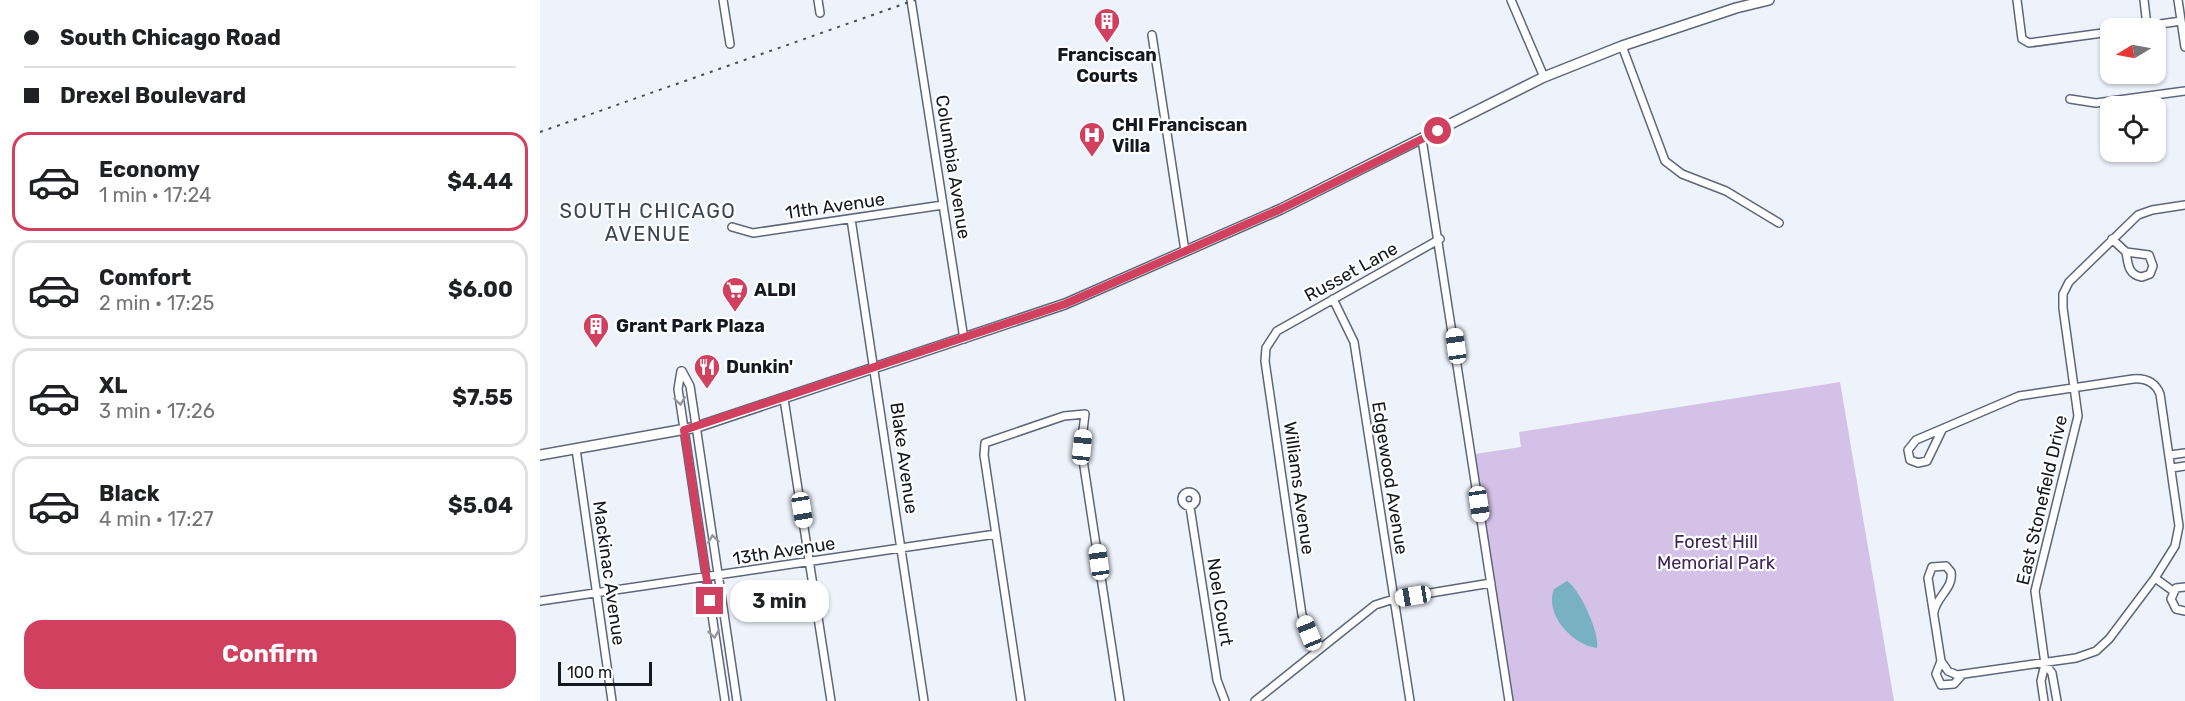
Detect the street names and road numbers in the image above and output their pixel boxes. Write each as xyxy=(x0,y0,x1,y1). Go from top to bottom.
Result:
street label: Columbia Avenue xyxy=(931,93,975,241)
street label: 11th Avenue xyxy=(784,188,886,224)
street label: Russet Lane xyxy=(1300,237,1402,307)
street label: Edgewood Avenue xyxy=(1367,400,1413,556)
street label: Blake Avenue xyxy=(885,401,923,515)
street label: East Stonefield Drive xyxy=(2012,413,2072,587)
street label: Williams Avenue xyxy=(1279,420,1319,556)
street label: Mackinac Avenue xyxy=(588,499,630,647)
street label: 13th Avenue xyxy=(731,532,837,570)
street label: Noel Court xyxy=(1202,556,1238,648)

